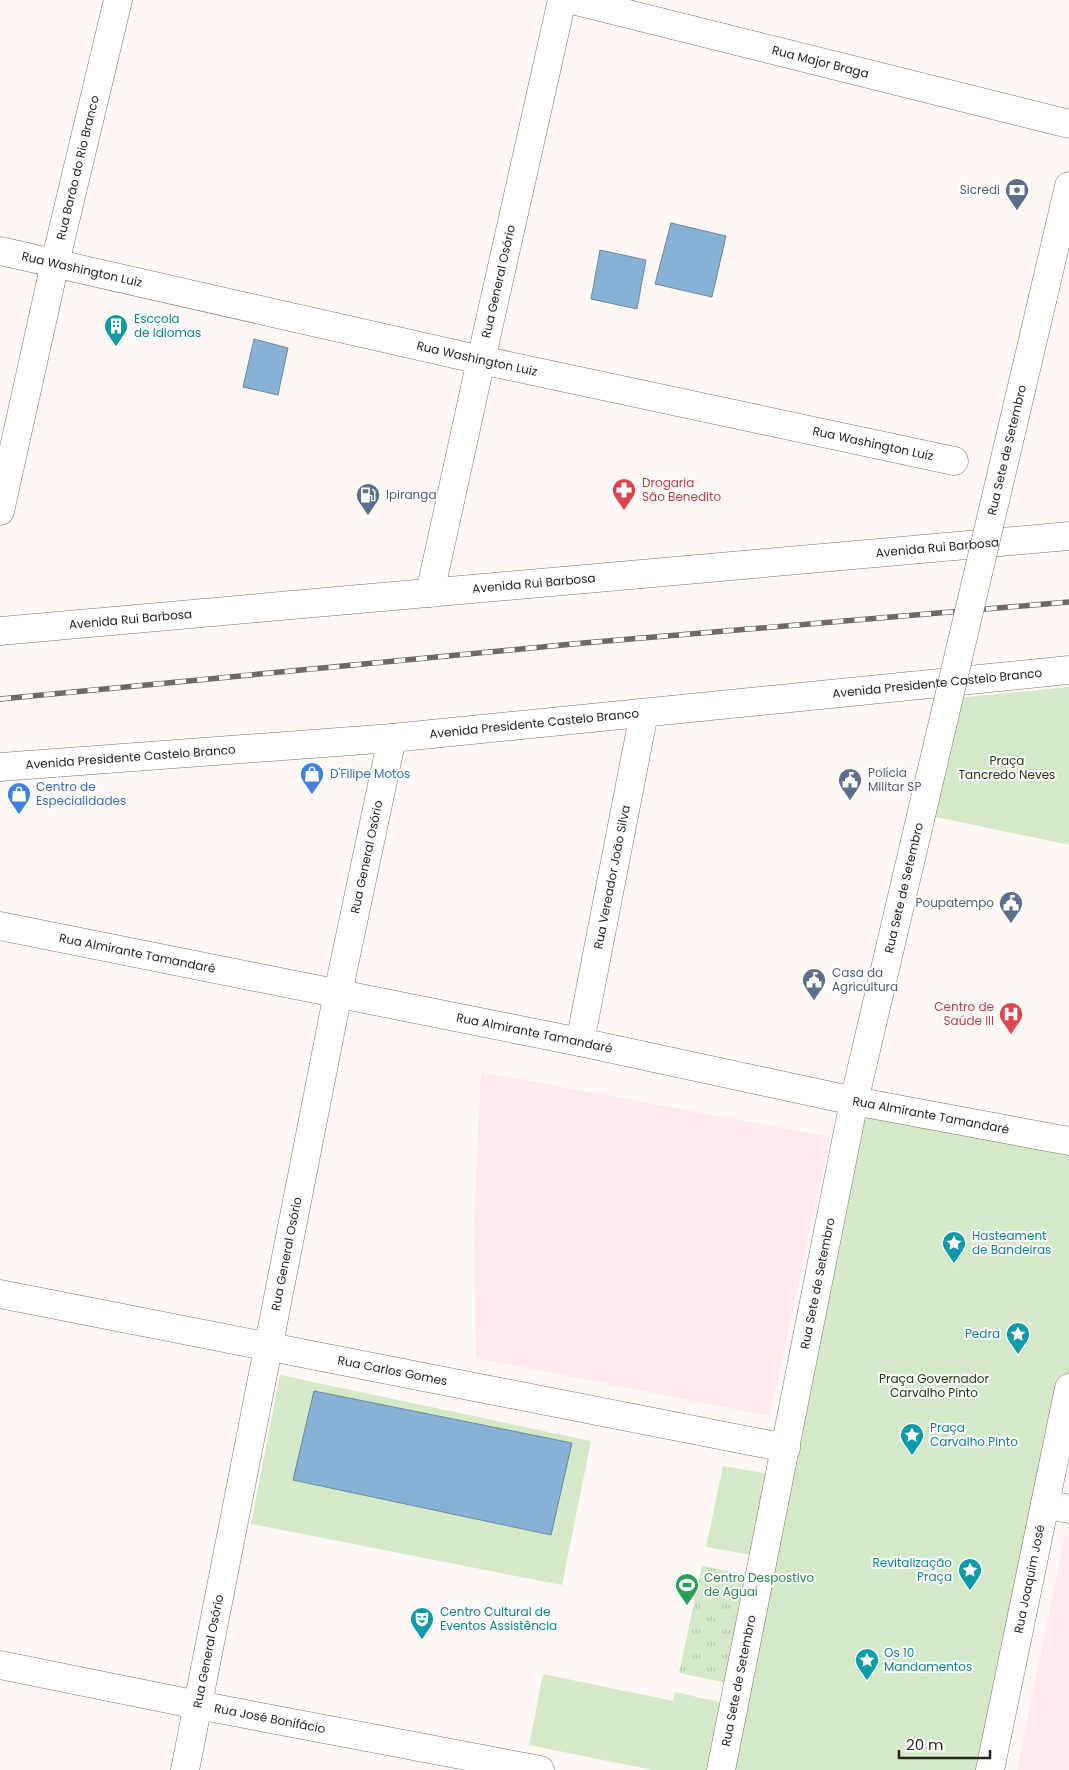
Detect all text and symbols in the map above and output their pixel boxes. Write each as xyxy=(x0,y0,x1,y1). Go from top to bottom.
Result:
street label: Rua Major Braga xyxy=(770,41,871,82)
street label: Rua Barão do Rio Branco xyxy=(52,93,103,242)
bank icon: Sicredi xyxy=(1004,177,1030,211)
place label: Sicredi xyxy=(960,181,1000,198)
street label: Rua General Osório xyxy=(477,223,519,340)
street label: Rua Washington Luiz xyxy=(20,247,144,291)
place label: Esccola de Idiomas xyxy=(134,310,201,341)
building icon: Esccola de Idiomas xyxy=(103,313,129,347)
street label: Rua Washington Luiz xyxy=(415,337,539,380)
street label: Rua Sete de Setembro xyxy=(983,383,1030,517)
street label: Rua Washington Luiz xyxy=(811,422,935,464)
place label: Drogaria São Benedito xyxy=(642,474,721,505)
pharmacy icon: Drogaria São Benedito xyxy=(611,477,637,511)
fuel station icon: Ipiranga xyxy=(355,482,381,516)
place label: Ipiranga xyxy=(386,486,437,503)
street label: Avenida Rui Barbosa xyxy=(875,533,1000,561)
street label: Avenida Rui Barbosa xyxy=(471,569,596,597)
street label: Avenida Rui Barbosa xyxy=(68,605,193,633)
street label: Avenida Presidente Castelo Branco xyxy=(831,664,1043,702)
street label: Avenida Presidente Castelo Branco xyxy=(428,704,640,742)
street label: Avenida Presidente Castelo Branco xyxy=(25,741,237,773)
park label: Praça Tancredo Neves xyxy=(959,752,1055,783)
shop icon: D'Filipe Motos xyxy=(299,761,325,795)
place label: Polícia Militar SP xyxy=(868,764,921,795)
place label: D'Filipe Motos xyxy=(330,765,410,782)
public building icon: Polícia Militar SP xyxy=(837,767,863,801)
place label: Centro de Especialidades xyxy=(36,778,126,809)
shop icon: Centro de Especialidades xyxy=(6,781,32,815)
street label: Rua General Osório xyxy=(346,798,387,915)
street label: Rua Vereador João Silva xyxy=(589,804,634,950)
street label: Rua Sete de Setembro xyxy=(880,820,927,955)
public building icon: Poupatempo xyxy=(998,890,1024,924)
place label: Poupatempo xyxy=(916,894,994,911)
street label: Rua Almirante Tamandaré xyxy=(58,929,217,977)
place label: Casa da Agricultura xyxy=(832,964,898,995)
public building icon: Casa da Agricultura xyxy=(801,967,827,1001)
place label: Centro de Saúde III xyxy=(934,998,994,1029)
hospital icon: Centro de Saúde III xyxy=(998,1001,1024,1035)
street label: Rua Almirante Tamandaré xyxy=(455,1008,614,1057)
street label: Rua Almirante Tamandaré xyxy=(851,1092,1011,1138)
street label: Rua General Osório xyxy=(267,1195,306,1312)
street label: Rua Sete de Setembro xyxy=(796,1216,839,1351)
place label: Hasteament de Bandeiras xyxy=(972,1227,1051,1258)
place icon: Hasteament de Bandeiras xyxy=(941,1230,967,1264)
place icon: Pedra xyxy=(1005,1321,1031,1355)
place label: Pedra xyxy=(965,1325,1000,1342)
street label: Rua Carlos Gomes xyxy=(336,1351,449,1389)
park label: Praça Governador Carvalho Pinto xyxy=(879,1370,989,1401)
place label: Praça Carvalho Pinto xyxy=(930,1419,1018,1450)
place icon: Praça Carvalho Pinto xyxy=(899,1422,925,1456)
street label: Rua Joaquim José xyxy=(1009,1523,1049,1635)
place label: Revitalização Praça xyxy=(873,1554,952,1585)
place icon: Revitalização Praça xyxy=(957,1557,983,1591)
place label: Centro Despostivo de Aguaí xyxy=(704,1569,814,1600)
sports icon: Centro Despostivo de Aguaí xyxy=(674,1572,700,1606)
street label: Rua General Osório xyxy=(188,1593,227,1710)
place label: Centro Cultural de Eventos Assistência xyxy=(440,1603,557,1634)
theatre icon: Centro Cultural de Eventos Assistência xyxy=(409,1606,435,1640)
street label: Rua Sete de Setembro xyxy=(717,1613,760,1748)
place label: Os 10 Mandamentos xyxy=(884,1644,972,1675)
place icon: Os 10 Mandamentos xyxy=(854,1647,880,1681)
street label: Rua José Bonifácio xyxy=(213,1699,327,1737)
scale bar xyxy=(899,1728,990,1760)
text: 20 m xyxy=(906,1734,944,1755)

